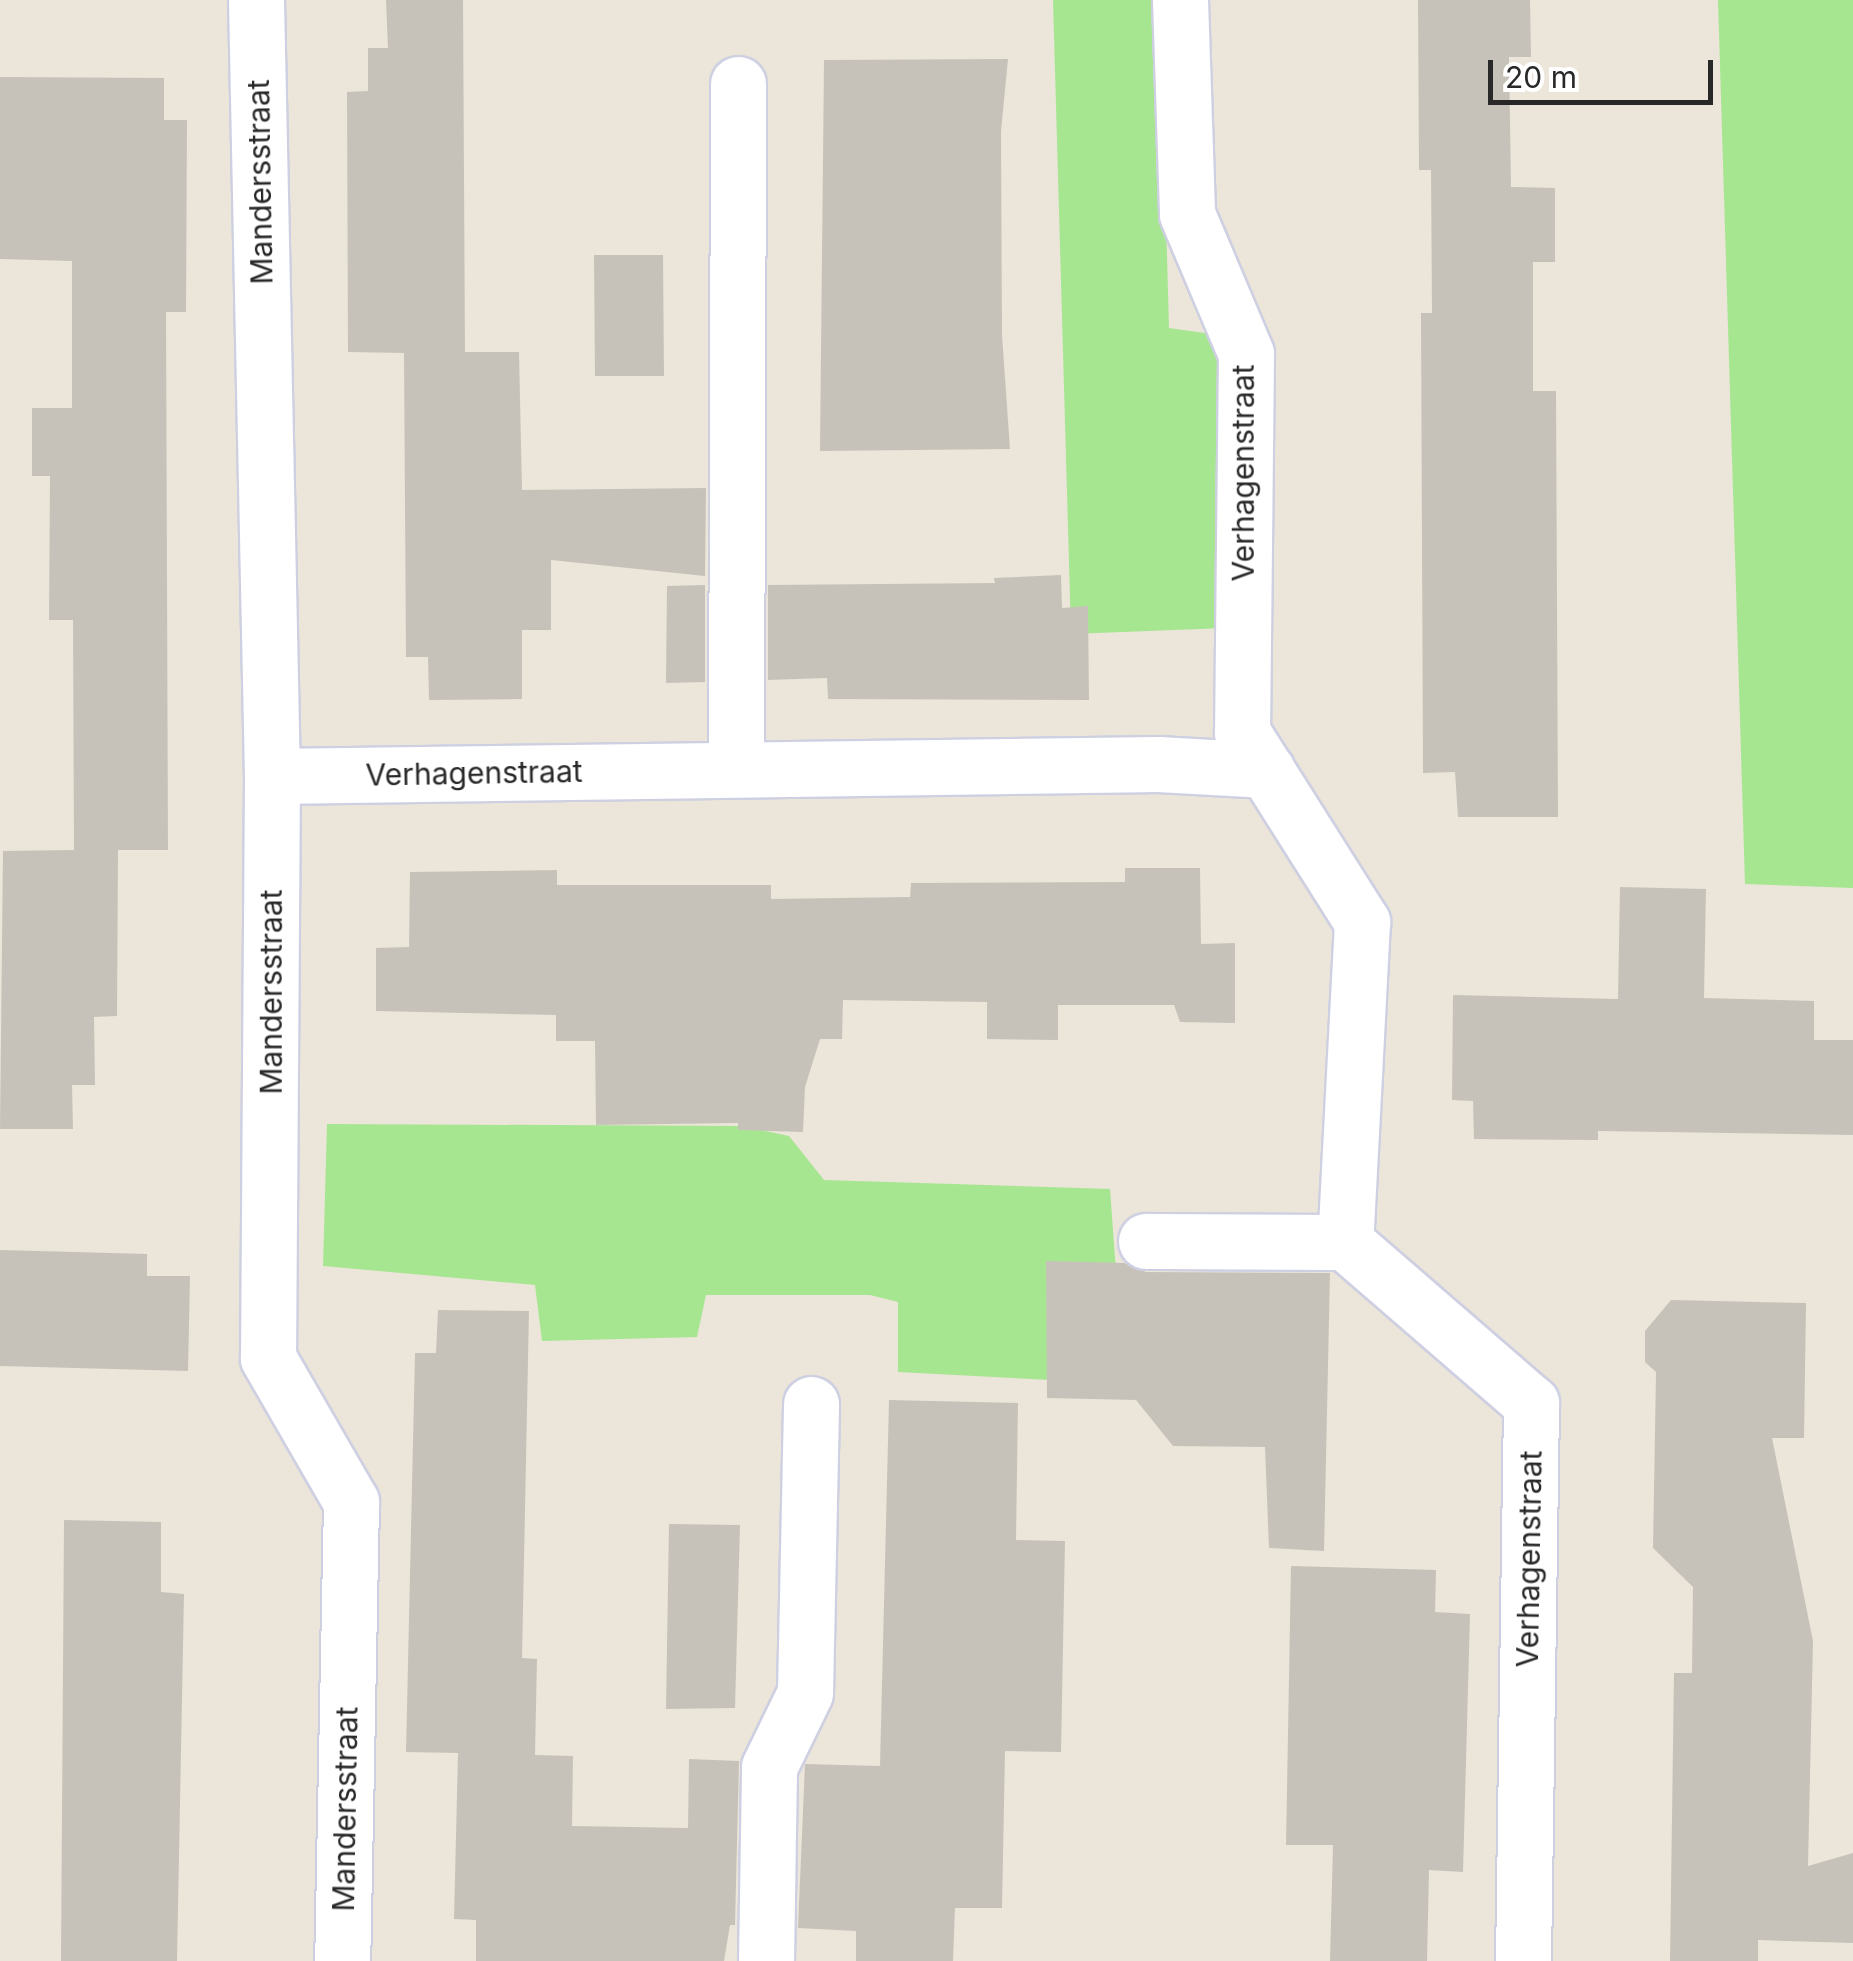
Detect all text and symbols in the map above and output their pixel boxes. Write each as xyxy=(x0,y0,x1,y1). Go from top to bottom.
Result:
scale bar xyxy=(1493,40,1718,102)
text: 20 m xyxy=(1505,59,1577,95)
street label: Mandersstraat xyxy=(240,79,280,285)
street label: Verhagenstraat xyxy=(1225,364,1261,582)
street label: Verhagenstraat xyxy=(365,753,583,793)
street label: Mandersstraat xyxy=(253,889,289,1095)
street label: Verhagenstraat xyxy=(1509,1450,1549,1668)
street label: Mandersstraat xyxy=(325,1706,365,1912)

